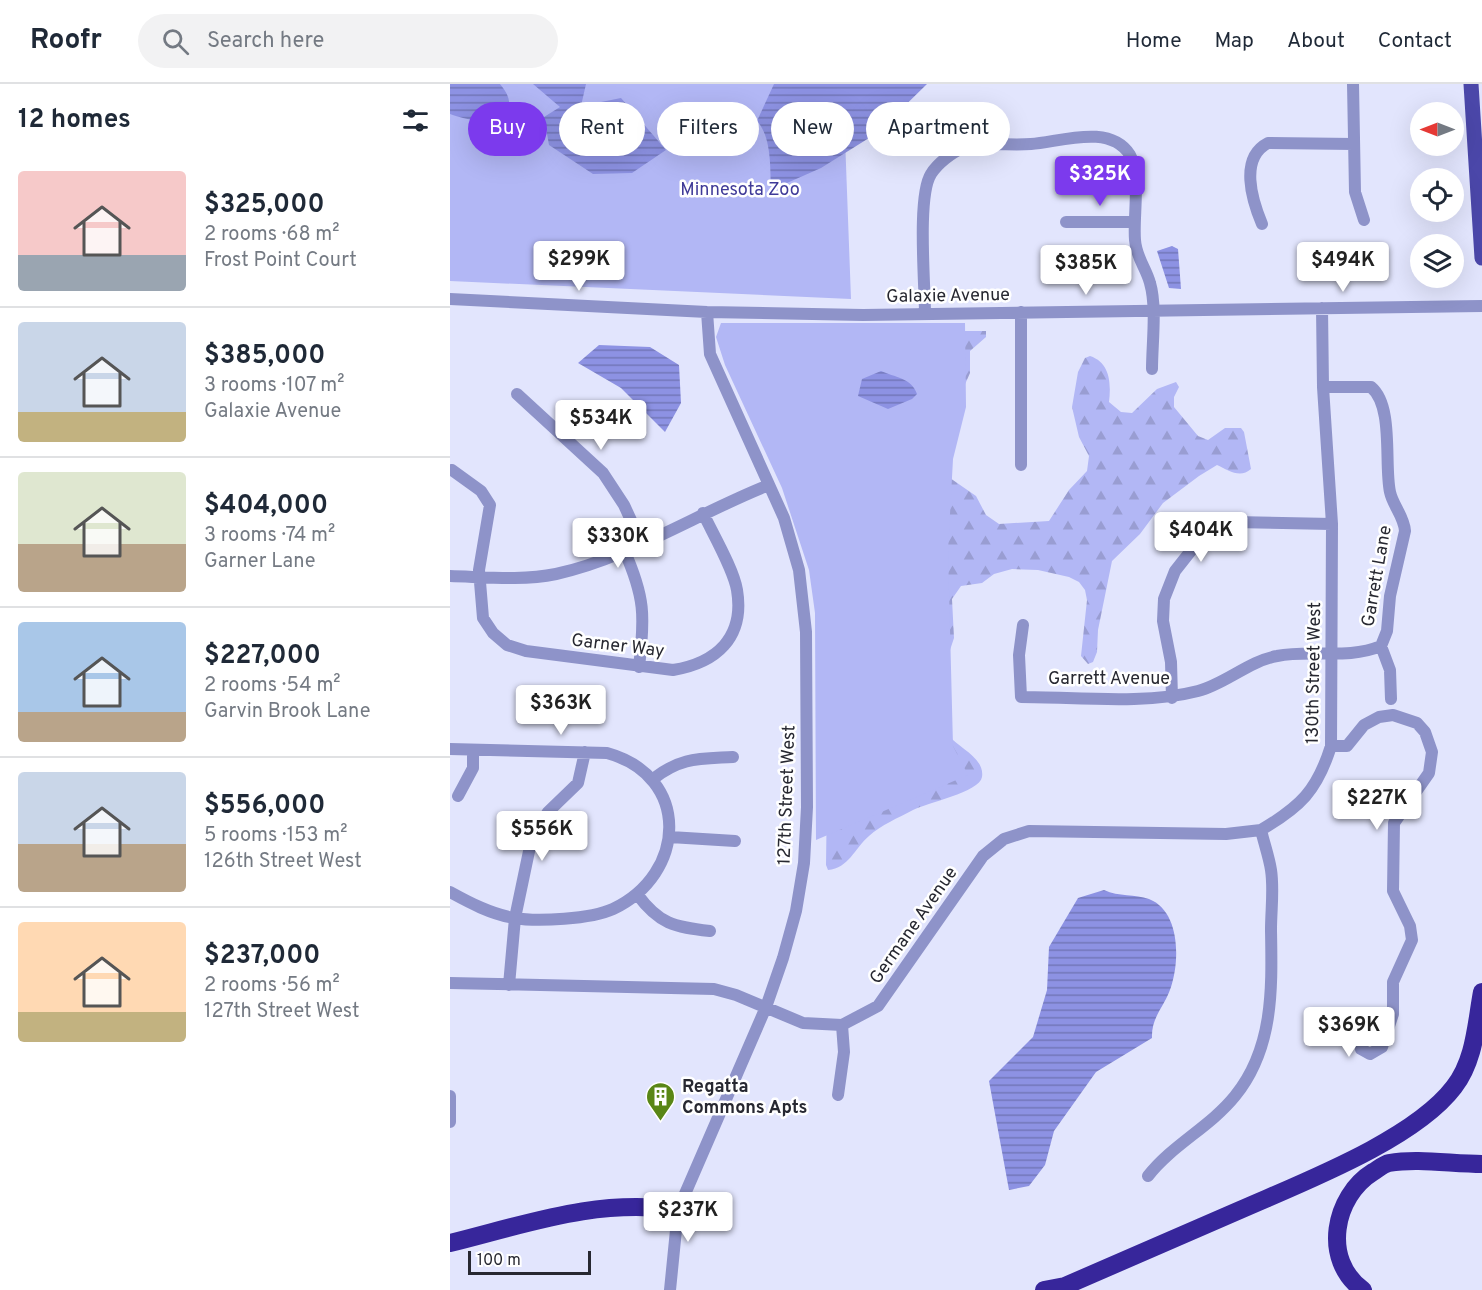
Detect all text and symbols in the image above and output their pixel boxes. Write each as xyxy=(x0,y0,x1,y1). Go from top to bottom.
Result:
search box xyxy=(138,14,558,68)
text: Roofr xyxy=(30,23,102,59)
icon: search xyxy=(159,25,192,58)
text: Search here xyxy=(207,28,324,55)
text: Home xyxy=(1126,28,1182,55)
text: Map xyxy=(1215,28,1254,55)
text: About xyxy=(1287,28,1345,55)
text: Contact xyxy=(1378,28,1452,55)
chip: Buy xyxy=(468,102,547,156)
chip: Rent xyxy=(559,102,645,156)
chip: Filters xyxy=(657,102,759,156)
chip: New xyxy=(771,102,854,156)
chip: Apartment xyxy=(866,102,1010,156)
north arrow xyxy=(1410,102,1464,156)
map controls xyxy=(1410,102,1464,288)
text: 12 homes xyxy=(18,104,131,137)
icon: filters xyxy=(399,104,432,137)
pin: $325K xyxy=(1058,156,1142,207)
text: $325K xyxy=(1069,162,1131,188)
button: locate xyxy=(1410,168,1464,222)
park label: Minnesota Zoo xyxy=(680,179,800,202)
text: $325,000 xyxy=(204,189,325,222)
icon: home xyxy=(66,195,138,267)
text: 2 rooms · 68 m² xyxy=(204,222,340,248)
button: layers xyxy=(1410,234,1464,288)
pin: $299K xyxy=(537,241,621,292)
pin: $494K xyxy=(1301,242,1385,293)
pin: $385K xyxy=(1044,245,1128,296)
text: $299K xyxy=(547,247,611,273)
text: Frost Point Court xyxy=(204,248,357,274)
text: $494K xyxy=(1311,248,1375,274)
text: $385K xyxy=(1054,251,1118,277)
street label: Galaxie Avenue xyxy=(886,284,1010,309)
text: $385,000 xyxy=(204,340,325,373)
icon: home xyxy=(66,346,138,418)
text: 3 rooms · 107 m² xyxy=(204,373,345,399)
text: Galaxie Avenue xyxy=(204,399,341,425)
pin: $534K xyxy=(559,400,643,451)
text: $534K xyxy=(569,406,633,432)
text: $404,000 xyxy=(204,490,328,523)
icon: home xyxy=(66,496,138,568)
pin: $404K xyxy=(1159,512,1243,563)
pin: $330K xyxy=(576,518,660,569)
text: $404K xyxy=(1168,518,1234,544)
text: 3 rooms · 74 m² xyxy=(204,523,335,549)
text: $330K xyxy=(586,524,650,550)
street label: Garrett Lane xyxy=(1357,524,1398,629)
text: Garner Lane xyxy=(204,549,316,575)
street label: 130th Street West xyxy=(1302,602,1327,744)
street label: Garner Way xyxy=(570,629,666,664)
text: $227,000 xyxy=(204,640,321,673)
icon: home xyxy=(66,646,138,718)
street label: Garrett Avenue xyxy=(1048,668,1170,691)
text: 2 rooms · 54 m² xyxy=(204,673,341,699)
pin: $363K xyxy=(519,685,603,736)
text: $363K xyxy=(530,691,592,717)
text: Garvin Brook Lane xyxy=(204,699,370,725)
street label: 127th Street West xyxy=(774,725,801,865)
pin: $227K xyxy=(1335,780,1419,831)
text: $227K xyxy=(1346,786,1408,812)
text: $556,000 xyxy=(204,790,325,823)
icon: home xyxy=(66,796,138,868)
pin: $556K xyxy=(500,811,584,862)
text: $556K xyxy=(511,817,573,843)
text: 5 rooms · 153 m² xyxy=(204,823,347,849)
text: 126th Street West xyxy=(204,849,362,875)
street label: Germane Avenue xyxy=(865,863,963,989)
text: $237,000 xyxy=(204,940,320,973)
icon: home xyxy=(66,946,138,1018)
text: 2 rooms · 56 m² xyxy=(204,973,340,999)
text: 127th Street West xyxy=(204,999,360,1025)
pin: $369K xyxy=(1307,1007,1391,1058)
text: $369K xyxy=(1318,1013,1380,1039)
place label: Regatta Commons Apts xyxy=(682,1076,807,1120)
building icon: Regatta Commons Apts xyxy=(645,1080,677,1122)
pin: $237K xyxy=(646,1192,730,1243)
text: $237K xyxy=(658,1198,718,1224)
scale bar xyxy=(468,1248,591,1276)
text: 100 m xyxy=(477,1251,521,1271)

